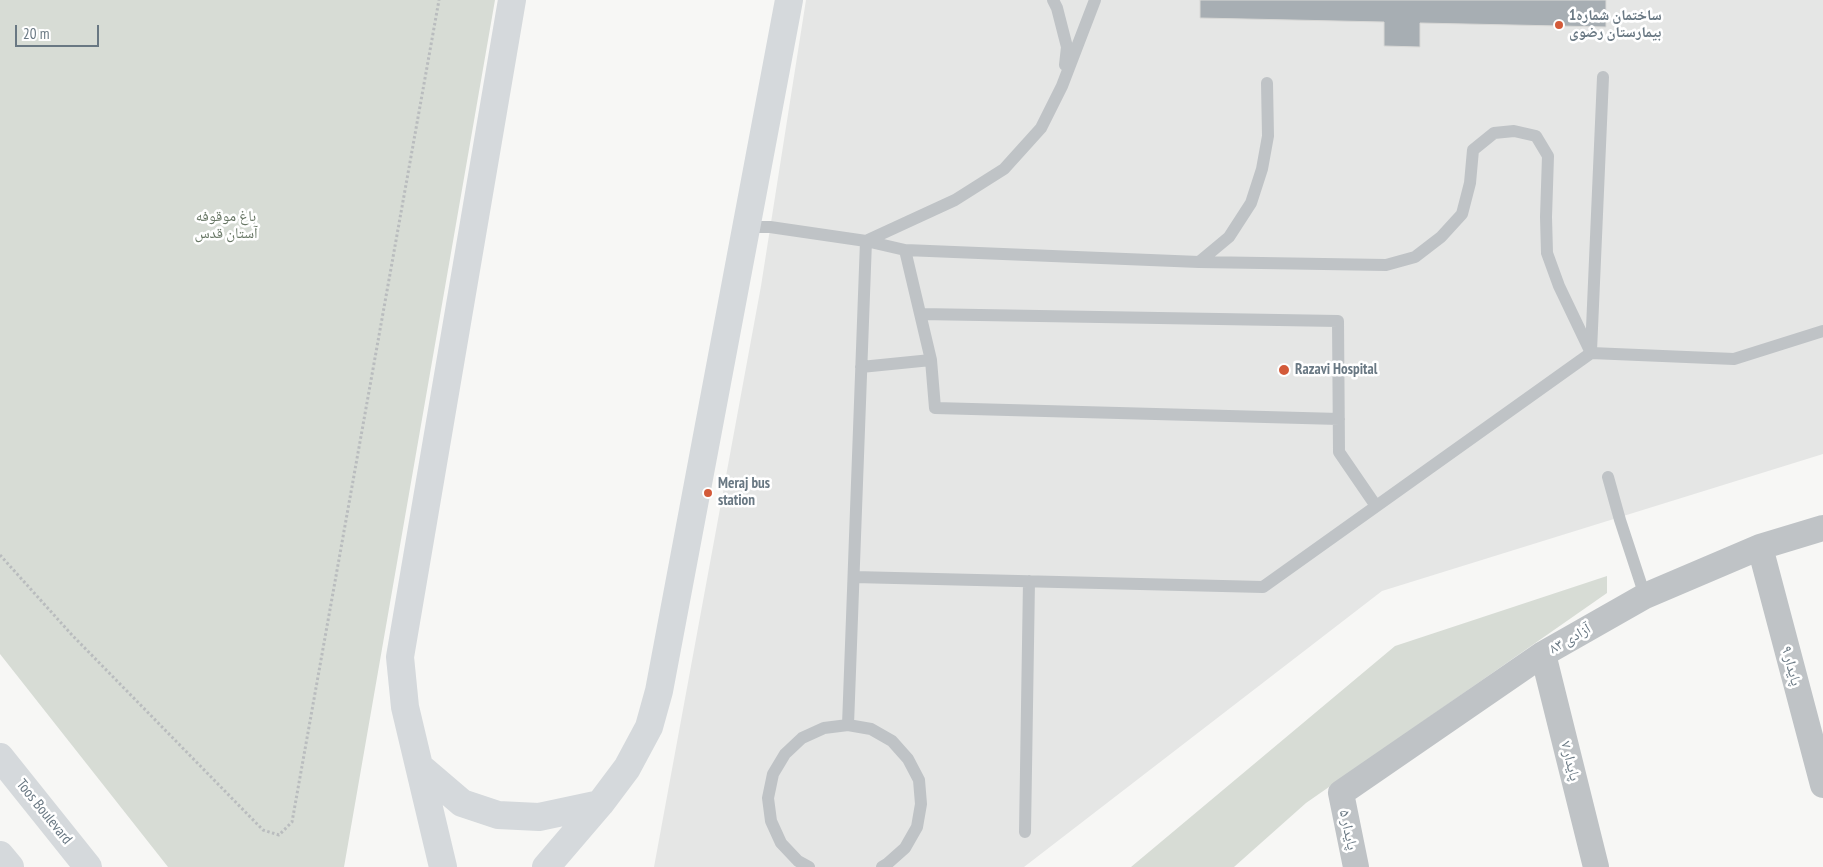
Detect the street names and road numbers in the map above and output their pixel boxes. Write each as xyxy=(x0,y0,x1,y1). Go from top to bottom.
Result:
street label: آزادی ۸۳ xyxy=(1546,620,1594,658)
street label: پایدار ۹ xyxy=(1777,644,1805,688)
street label: پایدار ۷ xyxy=(1556,739,1584,783)
street label: Toos Boulevard xyxy=(12,776,76,848)
street label: پایدار ۵ xyxy=(1335,808,1361,852)

